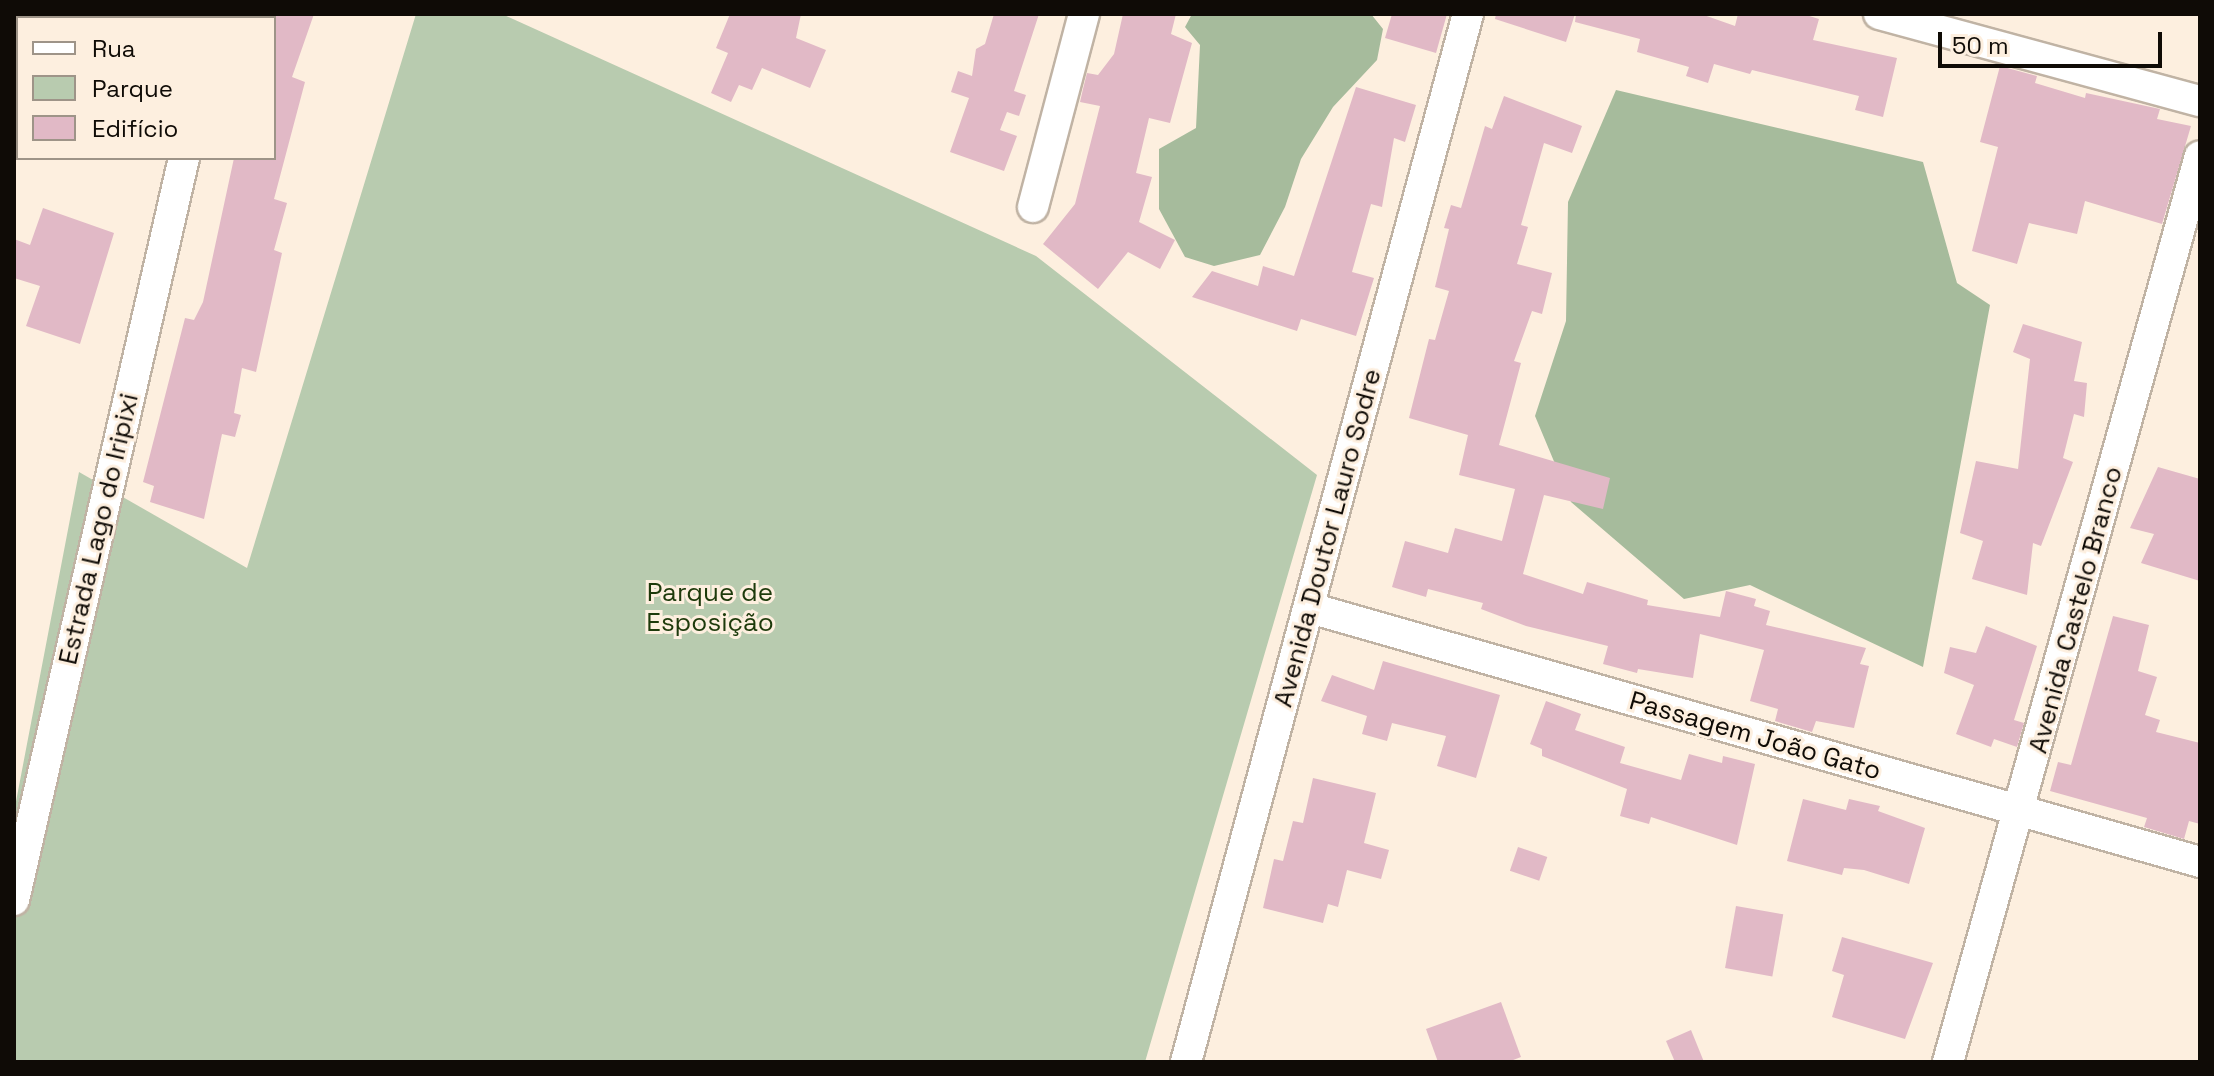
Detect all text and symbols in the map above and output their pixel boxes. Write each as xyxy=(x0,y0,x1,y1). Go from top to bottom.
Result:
legend xyxy=(16,16,276,160)
scale bar xyxy=(1942,16,2166,66)
text: 50 m xyxy=(1952,30,2009,61)
text: Rua xyxy=(92,33,136,64)
text: Parque xyxy=(92,73,173,104)
text: Edifício xyxy=(92,113,178,144)
street label: Avenida Doutor Lauro Sodre xyxy=(1268,365,1388,711)
street label: Estrada Lago do Iripixi xyxy=(53,390,145,668)
street label: Avenida Castelo Branco xyxy=(2023,463,2129,757)
park label: Parque de Esposição xyxy=(646,577,774,638)
street label: Passagem João Gato xyxy=(1626,685,1884,787)

